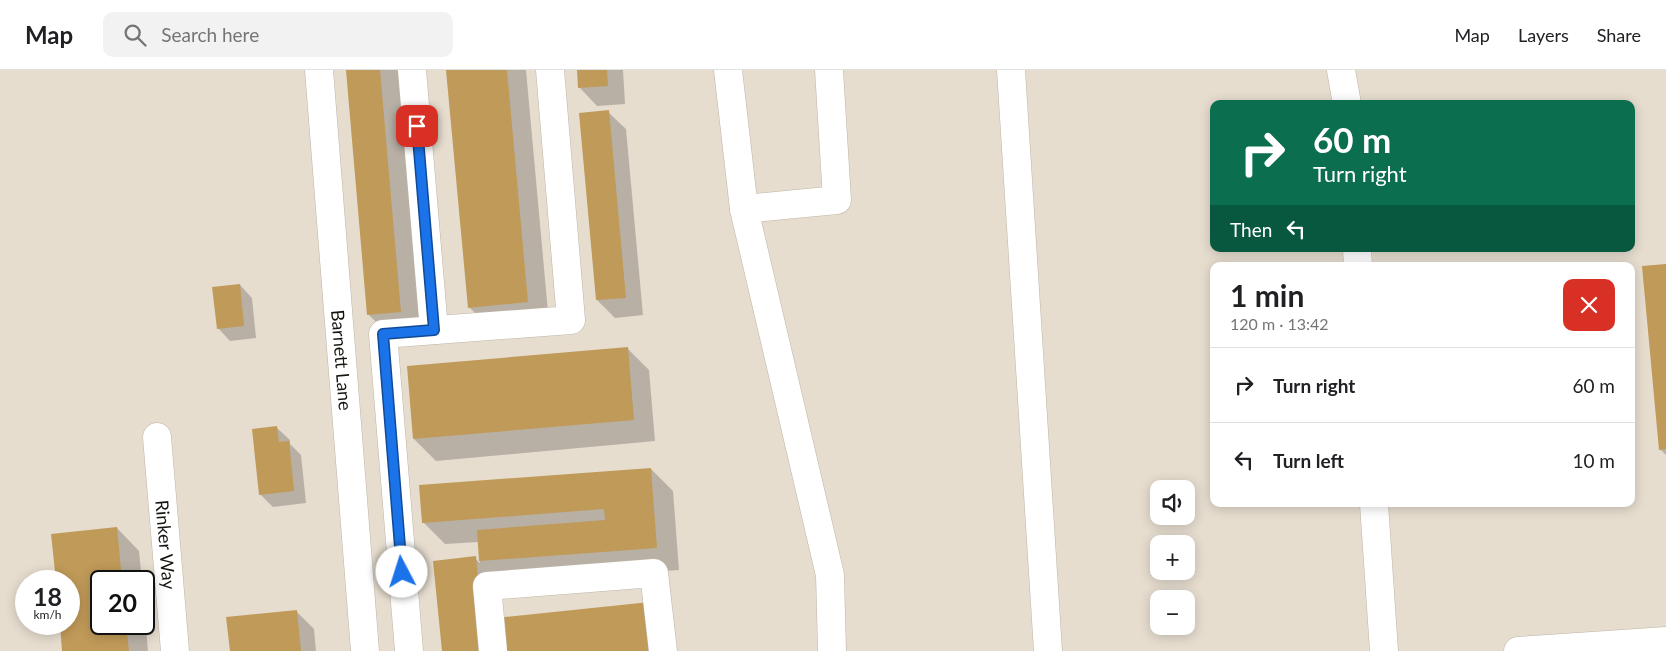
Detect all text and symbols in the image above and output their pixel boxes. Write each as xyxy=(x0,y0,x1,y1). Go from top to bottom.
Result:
search box xyxy=(103,12,453,57)
text: Map xyxy=(25,20,73,49)
icon: search xyxy=(121,21,149,49)
text: Search here xyxy=(161,23,259,46)
text: Map xyxy=(1454,24,1490,46)
text: Layers xyxy=(1518,24,1569,46)
text: Share xyxy=(1597,24,1641,46)
pin xyxy=(396,105,438,147)
icon: arrive xyxy=(403,112,431,140)
text: 60 m xyxy=(1313,118,1391,160)
icon: right xyxy=(1230,120,1295,185)
text: Turn right xyxy=(1313,160,1407,187)
icon: left xyxy=(1282,215,1310,243)
text: Then xyxy=(1230,218,1272,241)
text: 1 min xyxy=(1230,277,1304,313)
button: close xyxy=(1563,279,1615,331)
street label: Barnett Lane xyxy=(327,309,357,411)
text: 120 m · 13:42 xyxy=(1230,314,1329,333)
icon: right xyxy=(1230,371,1258,399)
text: Turn right xyxy=(1273,374,1355,397)
text: 60 m xyxy=(1572,374,1615,397)
icon: left xyxy=(1230,446,1258,474)
text: Turn left xyxy=(1273,449,1344,472)
text: 10 m xyxy=(1572,449,1615,472)
map controls xyxy=(1150,480,1195,635)
button: sound xyxy=(1150,480,1195,525)
street label: Rinker Way xyxy=(151,499,181,591)
button: + xyxy=(1150,535,1195,580)
position arrow xyxy=(375,545,427,597)
speed limit sign: 20 xyxy=(90,570,155,635)
text: 18 xyxy=(33,581,62,611)
button: − xyxy=(1150,590,1195,635)
text: km/h xyxy=(33,607,62,622)

